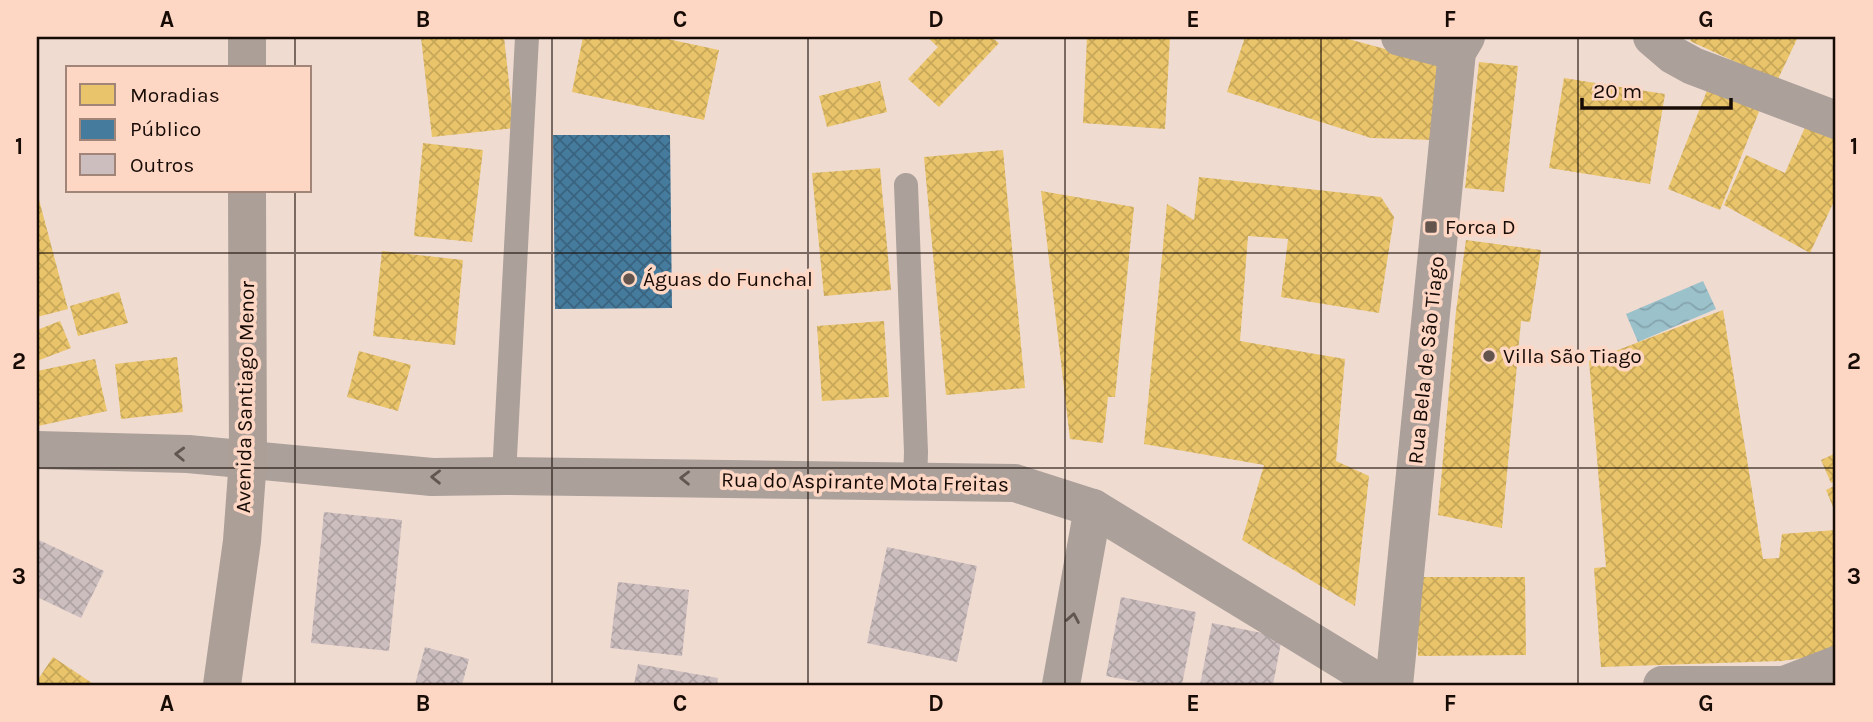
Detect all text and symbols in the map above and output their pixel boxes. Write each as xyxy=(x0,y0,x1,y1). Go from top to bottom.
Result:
text: A xyxy=(160,6,174,33)
text: B xyxy=(416,6,430,33)
text: C xyxy=(673,6,687,33)
text: D xyxy=(928,6,944,33)
text: E xyxy=(1186,6,1200,33)
text: F xyxy=(1444,6,1456,33)
text: G xyxy=(1698,6,1714,33)
legend xyxy=(66,66,312,192)
scale bar xyxy=(1582,66,1731,110)
text: 20 m xyxy=(1593,79,1642,103)
text: Moradias xyxy=(130,83,220,107)
text: Público xyxy=(130,117,201,141)
text: 1 xyxy=(15,133,23,160)
text: 1 xyxy=(1850,133,1858,160)
text: Outros xyxy=(130,153,194,177)
place label: Forca D xyxy=(1445,215,1516,239)
marker: Forca D xyxy=(1423,219,1439,235)
street label: Rua Bela de São Tiago xyxy=(1403,255,1449,465)
place label: Águas do Funchal xyxy=(643,267,813,291)
marker: Águas do Funchal xyxy=(621,271,637,287)
street label: Avenida Santiago Menor xyxy=(231,280,259,513)
place label: Villa São Tiago xyxy=(1503,344,1642,368)
text: 2 xyxy=(12,348,26,375)
marker: Villa São Tiago xyxy=(1481,348,1497,364)
text: 2 xyxy=(1847,348,1861,375)
one-way arrow xyxy=(174,446,185,461)
street label: Rua do Aspirante Mota Freitas xyxy=(721,467,1009,497)
one-way arrow xyxy=(430,469,441,485)
one-way arrow xyxy=(680,471,691,486)
text: 3 xyxy=(12,563,26,590)
text: 3 xyxy=(1847,563,1861,590)
one-way arrow xyxy=(1065,612,1080,624)
text: A xyxy=(160,690,174,717)
text: B xyxy=(416,690,430,717)
text: C xyxy=(673,690,687,717)
text: D xyxy=(928,690,944,717)
text: E xyxy=(1186,690,1200,717)
text: F xyxy=(1444,690,1456,717)
text: G xyxy=(1698,690,1714,717)

